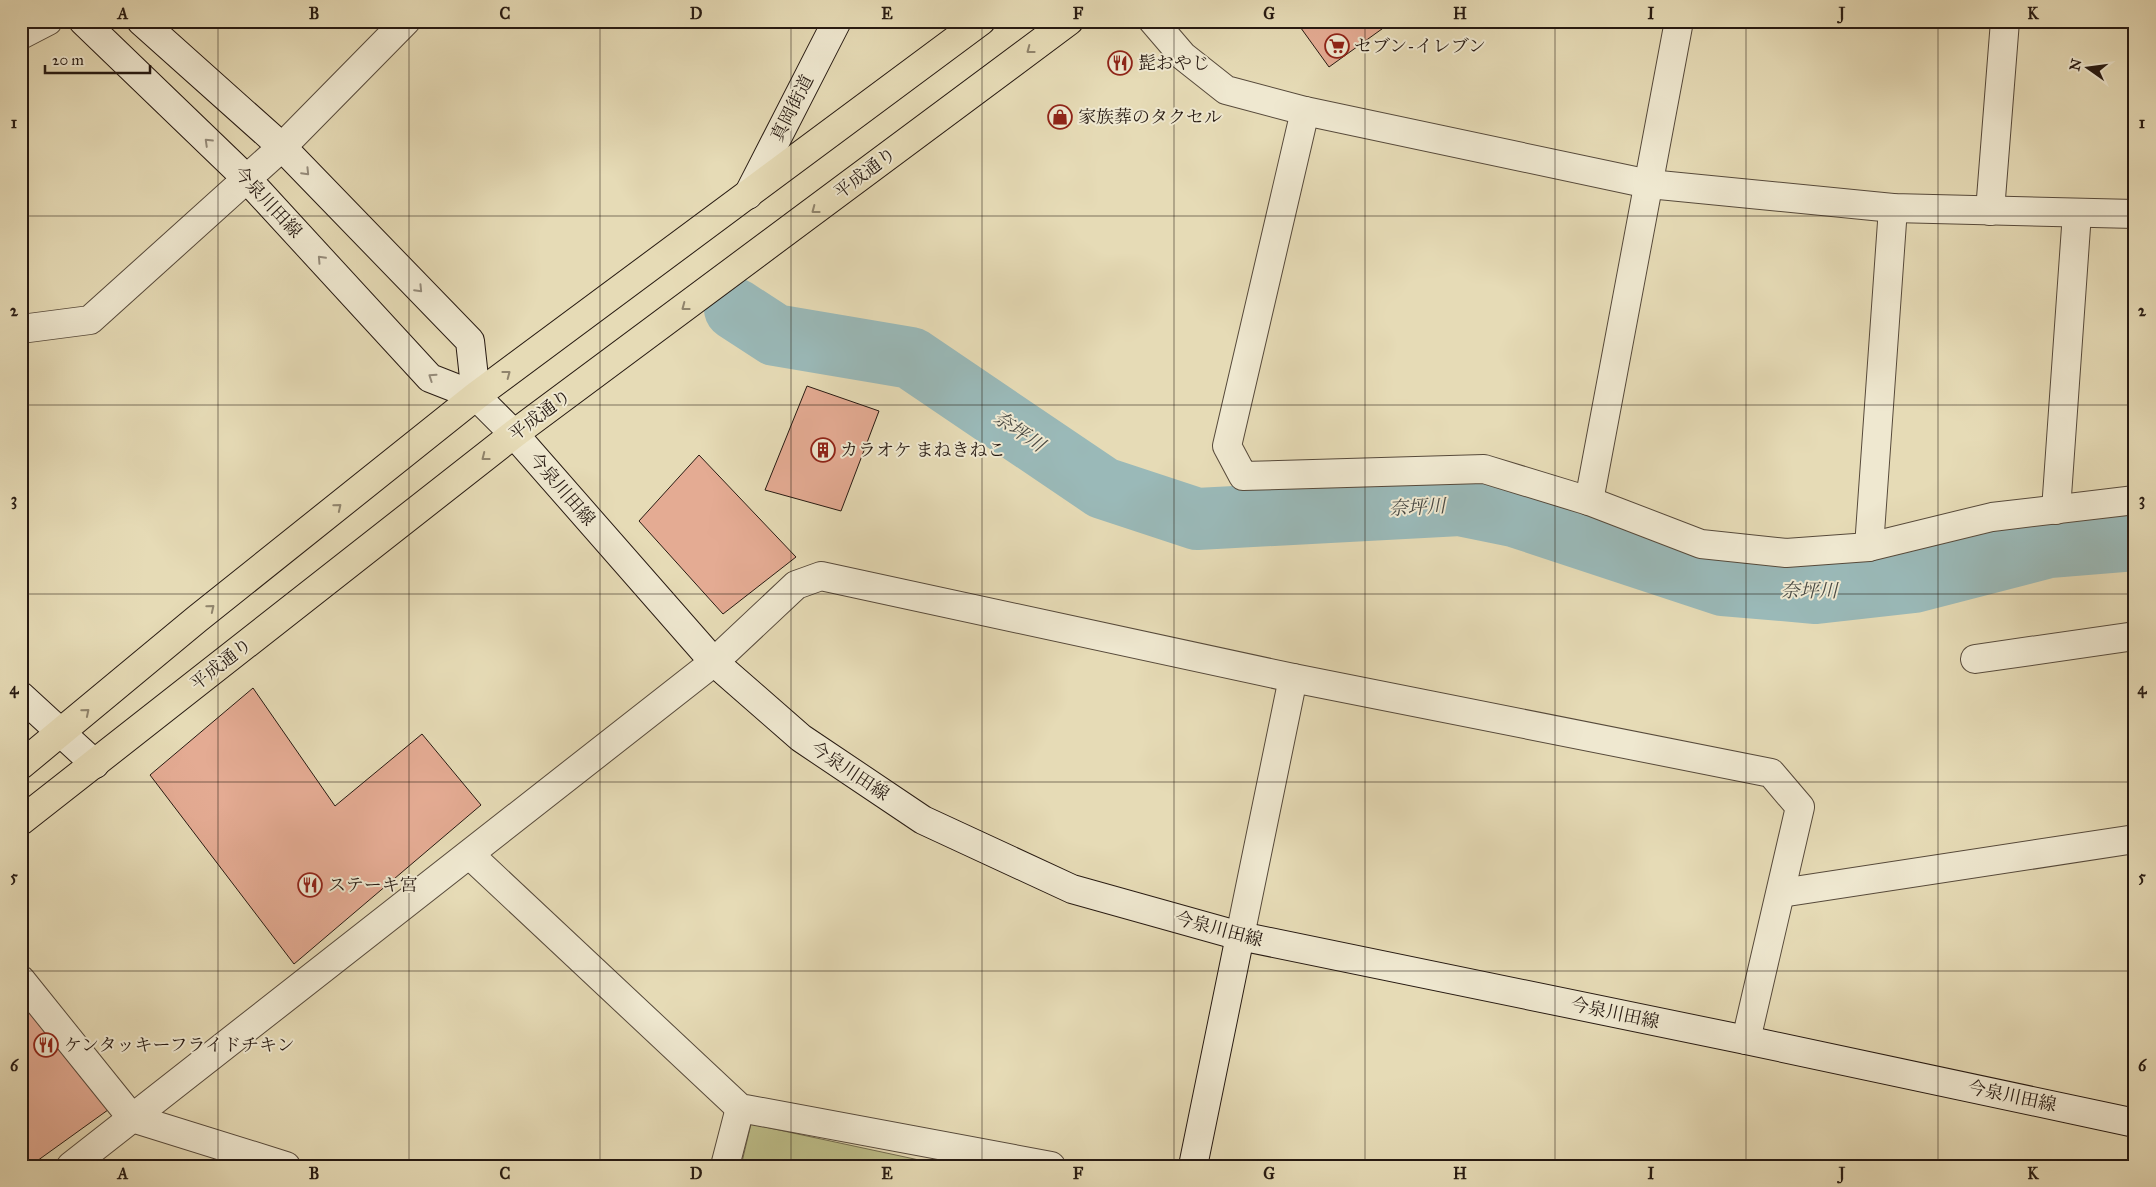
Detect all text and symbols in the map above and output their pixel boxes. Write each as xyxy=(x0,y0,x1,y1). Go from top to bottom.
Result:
text: A xyxy=(117,4,129,23)
text: B xyxy=(309,4,319,23)
text: C xyxy=(500,4,511,23)
text: D xyxy=(690,4,703,23)
text: E xyxy=(881,4,893,23)
text: F xyxy=(1073,4,1084,23)
text: G xyxy=(1263,4,1275,23)
text: H xyxy=(1453,4,1467,23)
text: I xyxy=(1648,4,1655,23)
text: J xyxy=(1837,4,1846,24)
text: K xyxy=(2027,4,2039,23)
supermarket icon: セブン-イレブン xyxy=(1324,33,1350,59)
place label: セブン-イレブン xyxy=(1354,35,1486,57)
scale bar xyxy=(45,42,150,74)
north arrow xyxy=(2064,42,2114,92)
one-way arrow xyxy=(1027,45,1036,53)
restaurant icon: 髭おやじ xyxy=(1107,50,1133,76)
text: 20 m xyxy=(52,51,84,69)
place label: 髭おやじ xyxy=(1138,52,1210,74)
text: N xyxy=(2066,57,2086,73)
street label: 真岡街道 xyxy=(766,71,818,145)
shop icon: 家族葬のタクセル xyxy=(1047,104,1073,130)
place label: 家族葬のタクセル xyxy=(1078,106,1222,128)
text: 1 xyxy=(11,113,18,132)
text: 1 xyxy=(2139,113,2146,132)
one-way arrow xyxy=(205,139,214,148)
street label: 平成通り xyxy=(830,143,900,203)
street label: 今泉川田線 xyxy=(229,162,307,242)
one-way arrow xyxy=(300,166,309,175)
one-way arrow xyxy=(811,204,821,213)
one-way arrow xyxy=(318,255,327,264)
one-way arrow xyxy=(413,283,422,292)
text: 2 xyxy=(10,301,19,320)
one-way arrow xyxy=(681,301,690,310)
text: 2 xyxy=(2138,301,2147,320)
one-way arrow xyxy=(501,371,510,379)
one-way arrow xyxy=(428,373,437,383)
street label: 平成通り xyxy=(505,385,575,445)
water label: 奈坪川 xyxy=(989,406,1051,458)
building icon: カラオケ まねきねこ xyxy=(810,437,836,463)
place label: カラオケ まねきねこ xyxy=(840,439,1006,461)
street label: 今泉川田線 xyxy=(524,448,600,530)
one-way arrow xyxy=(481,451,491,460)
text: 3 xyxy=(11,490,17,510)
text: 3 xyxy=(2139,490,2145,510)
water label: 奈坪川 xyxy=(1388,494,1448,520)
one-way arrow xyxy=(332,504,341,512)
water label: 奈坪川 xyxy=(1780,579,1839,602)
one-way arrow xyxy=(205,606,214,614)
street label: 平成通り xyxy=(186,633,256,695)
text: 4 xyxy=(10,679,20,699)
text: 4 xyxy=(2138,679,2148,699)
one-way arrow xyxy=(81,709,90,718)
street label: 今泉川田線 xyxy=(807,737,893,805)
text: 5 xyxy=(10,867,18,886)
text: 5 xyxy=(2138,867,2146,886)
restaurant icon: ステーキ宮 xyxy=(297,872,323,898)
place label: ステーキ宮 xyxy=(328,874,418,896)
street label: 今泉川田線 xyxy=(1173,907,1265,951)
street label: 今泉川田線 xyxy=(1569,993,1661,1033)
restaurant icon: ケンタッキーフライドチキン xyxy=(33,1032,59,1058)
place label: ケンタッキーフライドチキン xyxy=(64,1034,295,1056)
text: 6 xyxy=(10,1056,19,1075)
text: 6 xyxy=(2138,1056,2147,1075)
street label: 今泉川田線 xyxy=(1966,1076,2058,1116)
text: A xyxy=(117,1164,129,1183)
text: B xyxy=(309,1164,319,1183)
text: C xyxy=(500,1164,511,1183)
text: D xyxy=(690,1164,703,1183)
text: E xyxy=(881,1164,893,1183)
text: F xyxy=(1073,1164,1084,1183)
text: G xyxy=(1263,1164,1275,1183)
text: H xyxy=(1453,1164,1467,1183)
text: I xyxy=(1648,1164,1655,1183)
text: J xyxy=(1837,1164,1846,1184)
text: K xyxy=(2027,1164,2039,1183)

